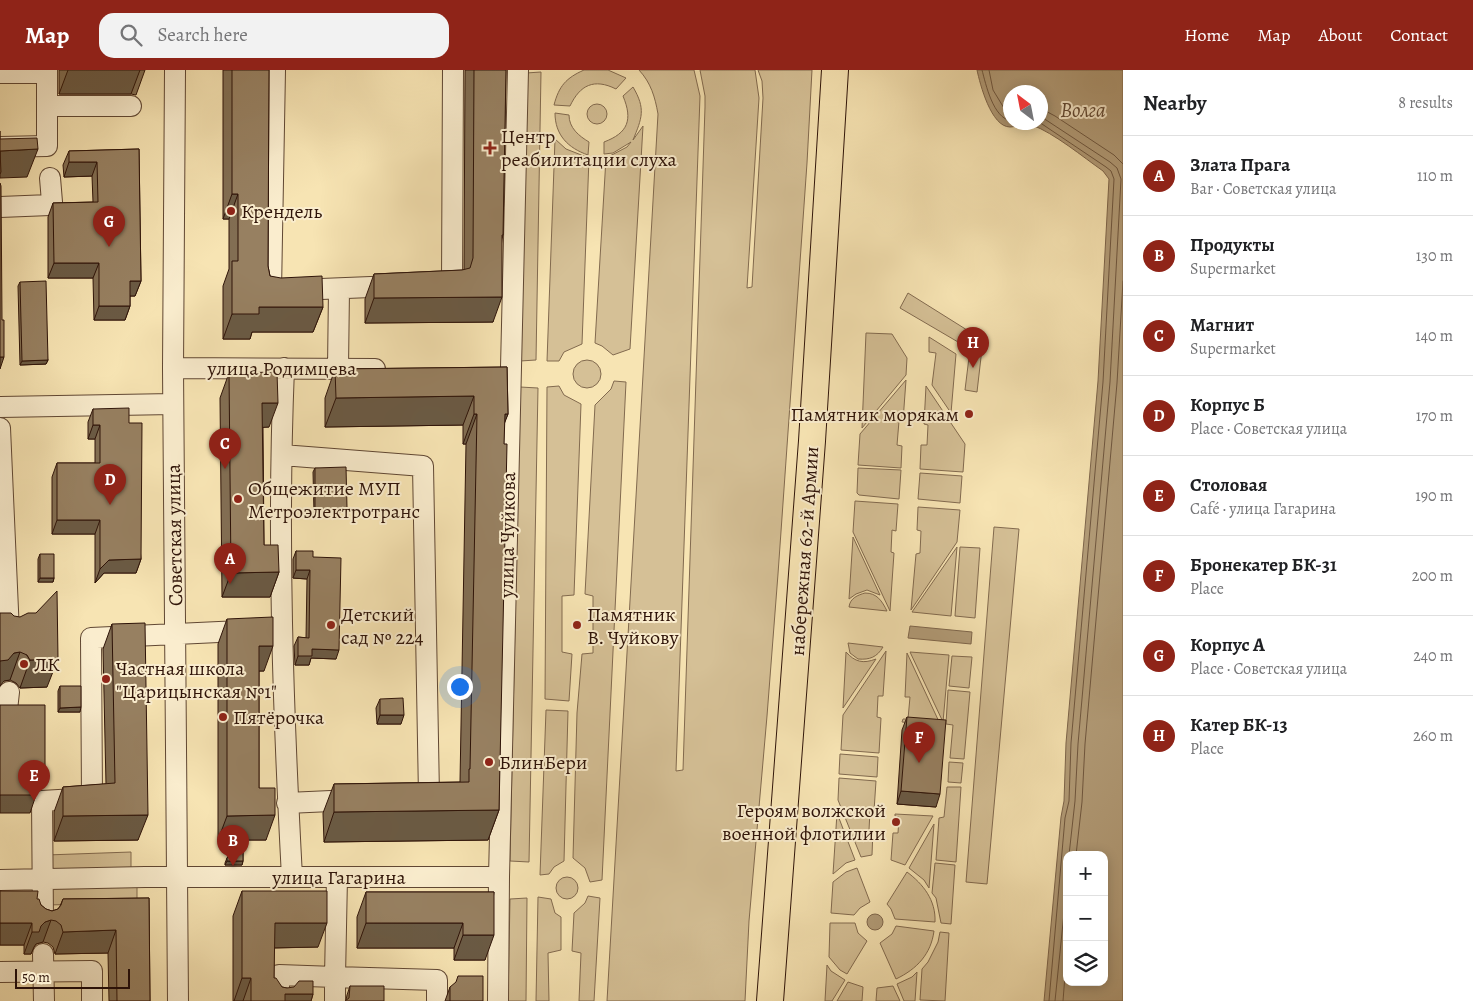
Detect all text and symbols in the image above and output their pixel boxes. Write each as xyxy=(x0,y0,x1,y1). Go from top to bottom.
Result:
search box xyxy=(99,13,449,58)
text: Map xyxy=(25,19,69,51)
icon: search xyxy=(117,21,145,49)
text: Search here xyxy=(157,22,248,48)
text: Home xyxy=(1184,23,1229,47)
text: Map xyxy=(1257,23,1290,47)
text: About xyxy=(1318,23,1362,47)
text: Contact xyxy=(1390,23,1448,47)
north arrow xyxy=(1003,85,1048,130)
text: Nearby xyxy=(1143,89,1206,117)
text: 8 results xyxy=(1398,92,1453,114)
water label: Волга xyxy=(1060,96,1106,124)
place label: Центр реабилитации слуха xyxy=(501,123,677,173)
marker: Центр реабилитации слуха xyxy=(483,141,497,155)
text: Злата Прага xyxy=(1190,152,1290,178)
text: A xyxy=(1154,165,1164,187)
text: 110 m xyxy=(1417,165,1453,187)
text: Bar · Советская улица xyxy=(1190,178,1336,200)
place label: Крендель xyxy=(241,198,323,225)
marker: Крендель xyxy=(225,205,237,217)
pin: G xyxy=(93,206,125,247)
text: Продукты xyxy=(1190,232,1275,258)
text: B xyxy=(1154,245,1164,267)
text: 130 m xyxy=(1416,245,1453,267)
text: Supermarket xyxy=(1190,258,1276,280)
text: Магнит xyxy=(1190,312,1254,338)
text: C xyxy=(1154,325,1164,347)
text: 140 m xyxy=(1415,325,1453,347)
pin: H xyxy=(957,327,989,368)
text: Supermarket xyxy=(1190,338,1276,360)
street label: улица Родимцева xyxy=(206,355,357,382)
text: Корпус Б xyxy=(1190,392,1265,418)
place label: Памятник морякам xyxy=(790,401,959,428)
text: D xyxy=(1153,405,1165,427)
text: 170 m xyxy=(1416,405,1453,427)
marker: Памятник морякам xyxy=(963,408,975,420)
text: Place · Советская улица xyxy=(1190,418,1347,440)
pin: C xyxy=(209,428,241,469)
street label: набережная 62-й Армии xyxy=(784,445,825,657)
street label: Советская улица xyxy=(160,463,189,606)
pin: D xyxy=(94,464,126,505)
street label: улица Чуйкова xyxy=(493,471,522,599)
text: Столовая xyxy=(1190,472,1267,498)
place label: Общежитие МУП Метроэлектротранс xyxy=(248,475,420,525)
text: E xyxy=(1154,485,1164,507)
text: 190 m xyxy=(1415,485,1453,507)
marker: Общежитие МУП Метроэлектротранс xyxy=(232,493,244,505)
text: Café · улица Гагарина xyxy=(1190,498,1336,520)
pin: A xyxy=(214,543,246,584)
text: Бронекатер БК-31 xyxy=(1190,552,1337,578)
text: F xyxy=(1155,565,1163,587)
text: 200 m xyxy=(1412,565,1453,587)
text: Place xyxy=(1190,578,1224,600)
place label: Детский сад № 224 xyxy=(341,601,424,651)
place label: Памятник В. Чуйкову xyxy=(587,601,680,651)
marker: Детский сад № 224 xyxy=(325,619,337,631)
marker: Памятник В. Чуйкову xyxy=(571,619,583,631)
text: Корпус А xyxy=(1190,632,1265,658)
text: G xyxy=(1154,645,1164,667)
text: 240 m xyxy=(1413,645,1453,667)
place label: ЛК xyxy=(34,651,60,678)
place label: Частная школа "Царицынская №1" xyxy=(116,655,277,705)
marker: ЛК xyxy=(18,658,30,670)
text: Place · Советская улица xyxy=(1190,658,1347,680)
marker: Частная школа "Царицынская №1" xyxy=(100,673,112,685)
your location xyxy=(447,674,473,700)
place label: Пятёрочка xyxy=(233,704,325,731)
marker: Пятёрочка xyxy=(217,711,229,723)
text: Катер БК-13 xyxy=(1190,712,1288,738)
pin: F xyxy=(903,722,935,763)
text: H xyxy=(1153,725,1165,747)
text: 260 m xyxy=(1413,725,1453,747)
text: Place xyxy=(1190,738,1224,760)
place label: БлинБери xyxy=(499,749,588,776)
marker: БлинБери xyxy=(483,756,495,768)
pin: E xyxy=(18,760,50,801)
place label: Героям волжской военной флотилии xyxy=(722,797,886,847)
marker: Героям волжской военной флотилии xyxy=(890,816,902,828)
pin: B xyxy=(217,825,249,866)
map controls xyxy=(1063,851,1108,986)
button: + xyxy=(1063,851,1108,896)
street label: улица Гагарина xyxy=(271,864,407,891)
button: − xyxy=(1063,896,1108,941)
button: layers xyxy=(1063,941,1108,986)
scale bar xyxy=(15,966,130,989)
text: 50 m xyxy=(22,968,50,987)

